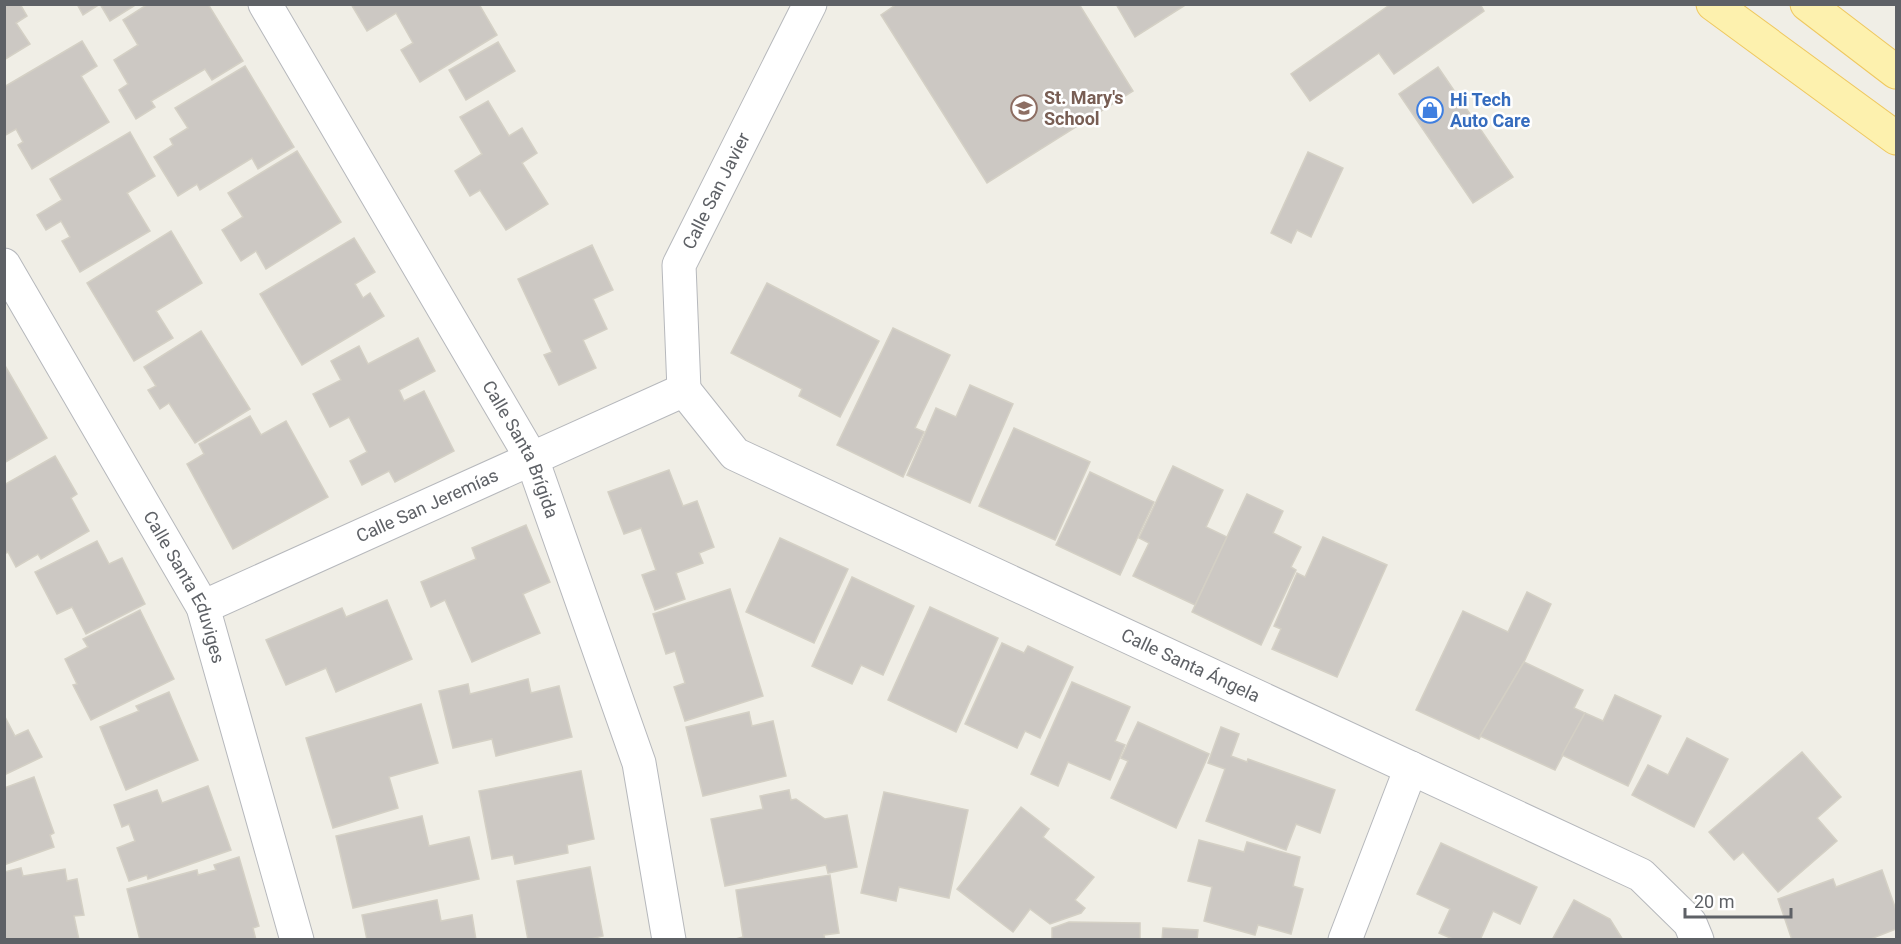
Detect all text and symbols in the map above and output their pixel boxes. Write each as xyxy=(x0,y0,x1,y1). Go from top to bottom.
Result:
place label: St. Mary's School xyxy=(1044,87,1124,129)
place label: Hi Tech Auto Care xyxy=(1450,89,1530,131)
school or university icon: St. Mary's School xyxy=(1009,93,1039,123)
shop icon: Hi Tech Auto Care xyxy=(1415,95,1445,125)
street label: Calle San Javier xyxy=(678,129,754,252)
street label: Calle Santa Brígida xyxy=(478,377,563,521)
street label: Calle San Jeremías xyxy=(353,464,501,547)
street label: Calle Santa Eduviges xyxy=(139,507,229,665)
street label: Calle Santa Ángela xyxy=(1118,624,1263,706)
scale bar xyxy=(1685,881,1792,919)
text: 20 m xyxy=(1694,891,1734,912)

